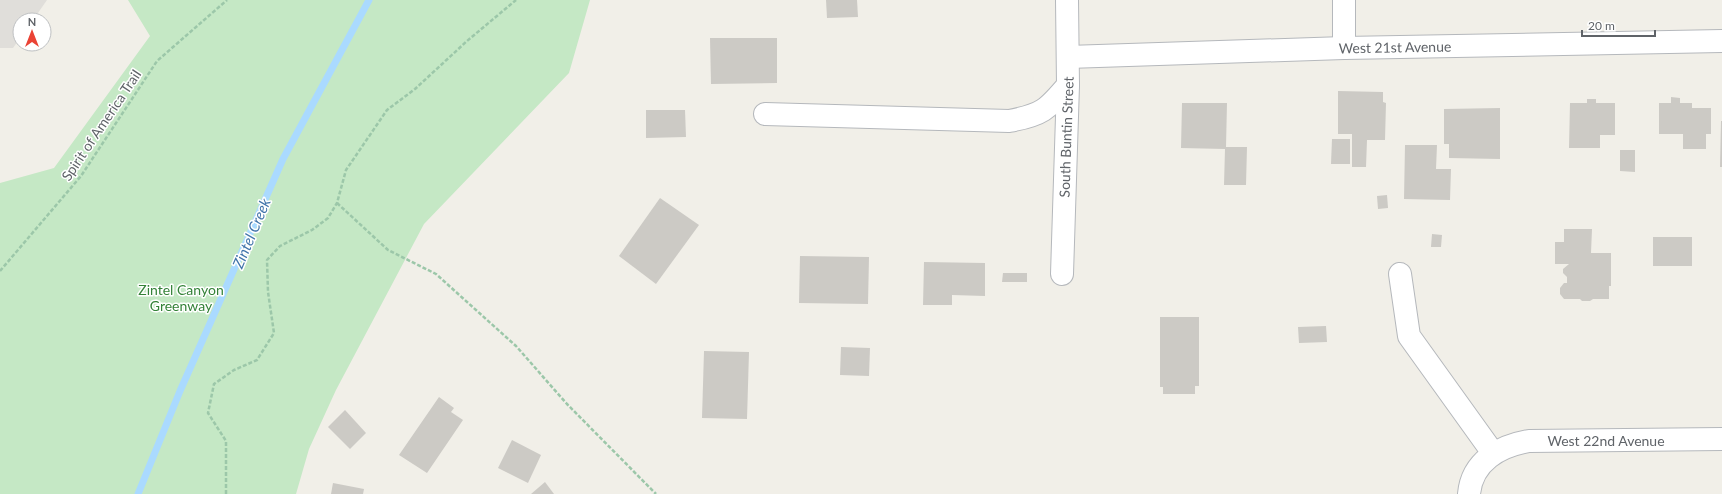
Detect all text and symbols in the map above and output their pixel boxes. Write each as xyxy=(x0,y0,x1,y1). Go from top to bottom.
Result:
north arrow xyxy=(12,12,52,52)
scale bar xyxy=(1582,12,1655,38)
text: N xyxy=(28,15,36,28)
text: 20 m xyxy=(1588,18,1615,33)
street label: West 21st Avenue xyxy=(1339,38,1451,56)
street label: Spirit of America Trail xyxy=(58,66,144,184)
street label: South Buntin Street xyxy=(1055,76,1077,198)
water label: Zintel Creek xyxy=(228,194,274,272)
park label: Zintel Canyon Greenway xyxy=(138,281,224,314)
street label: West 22nd Avenue xyxy=(1547,432,1665,449)

